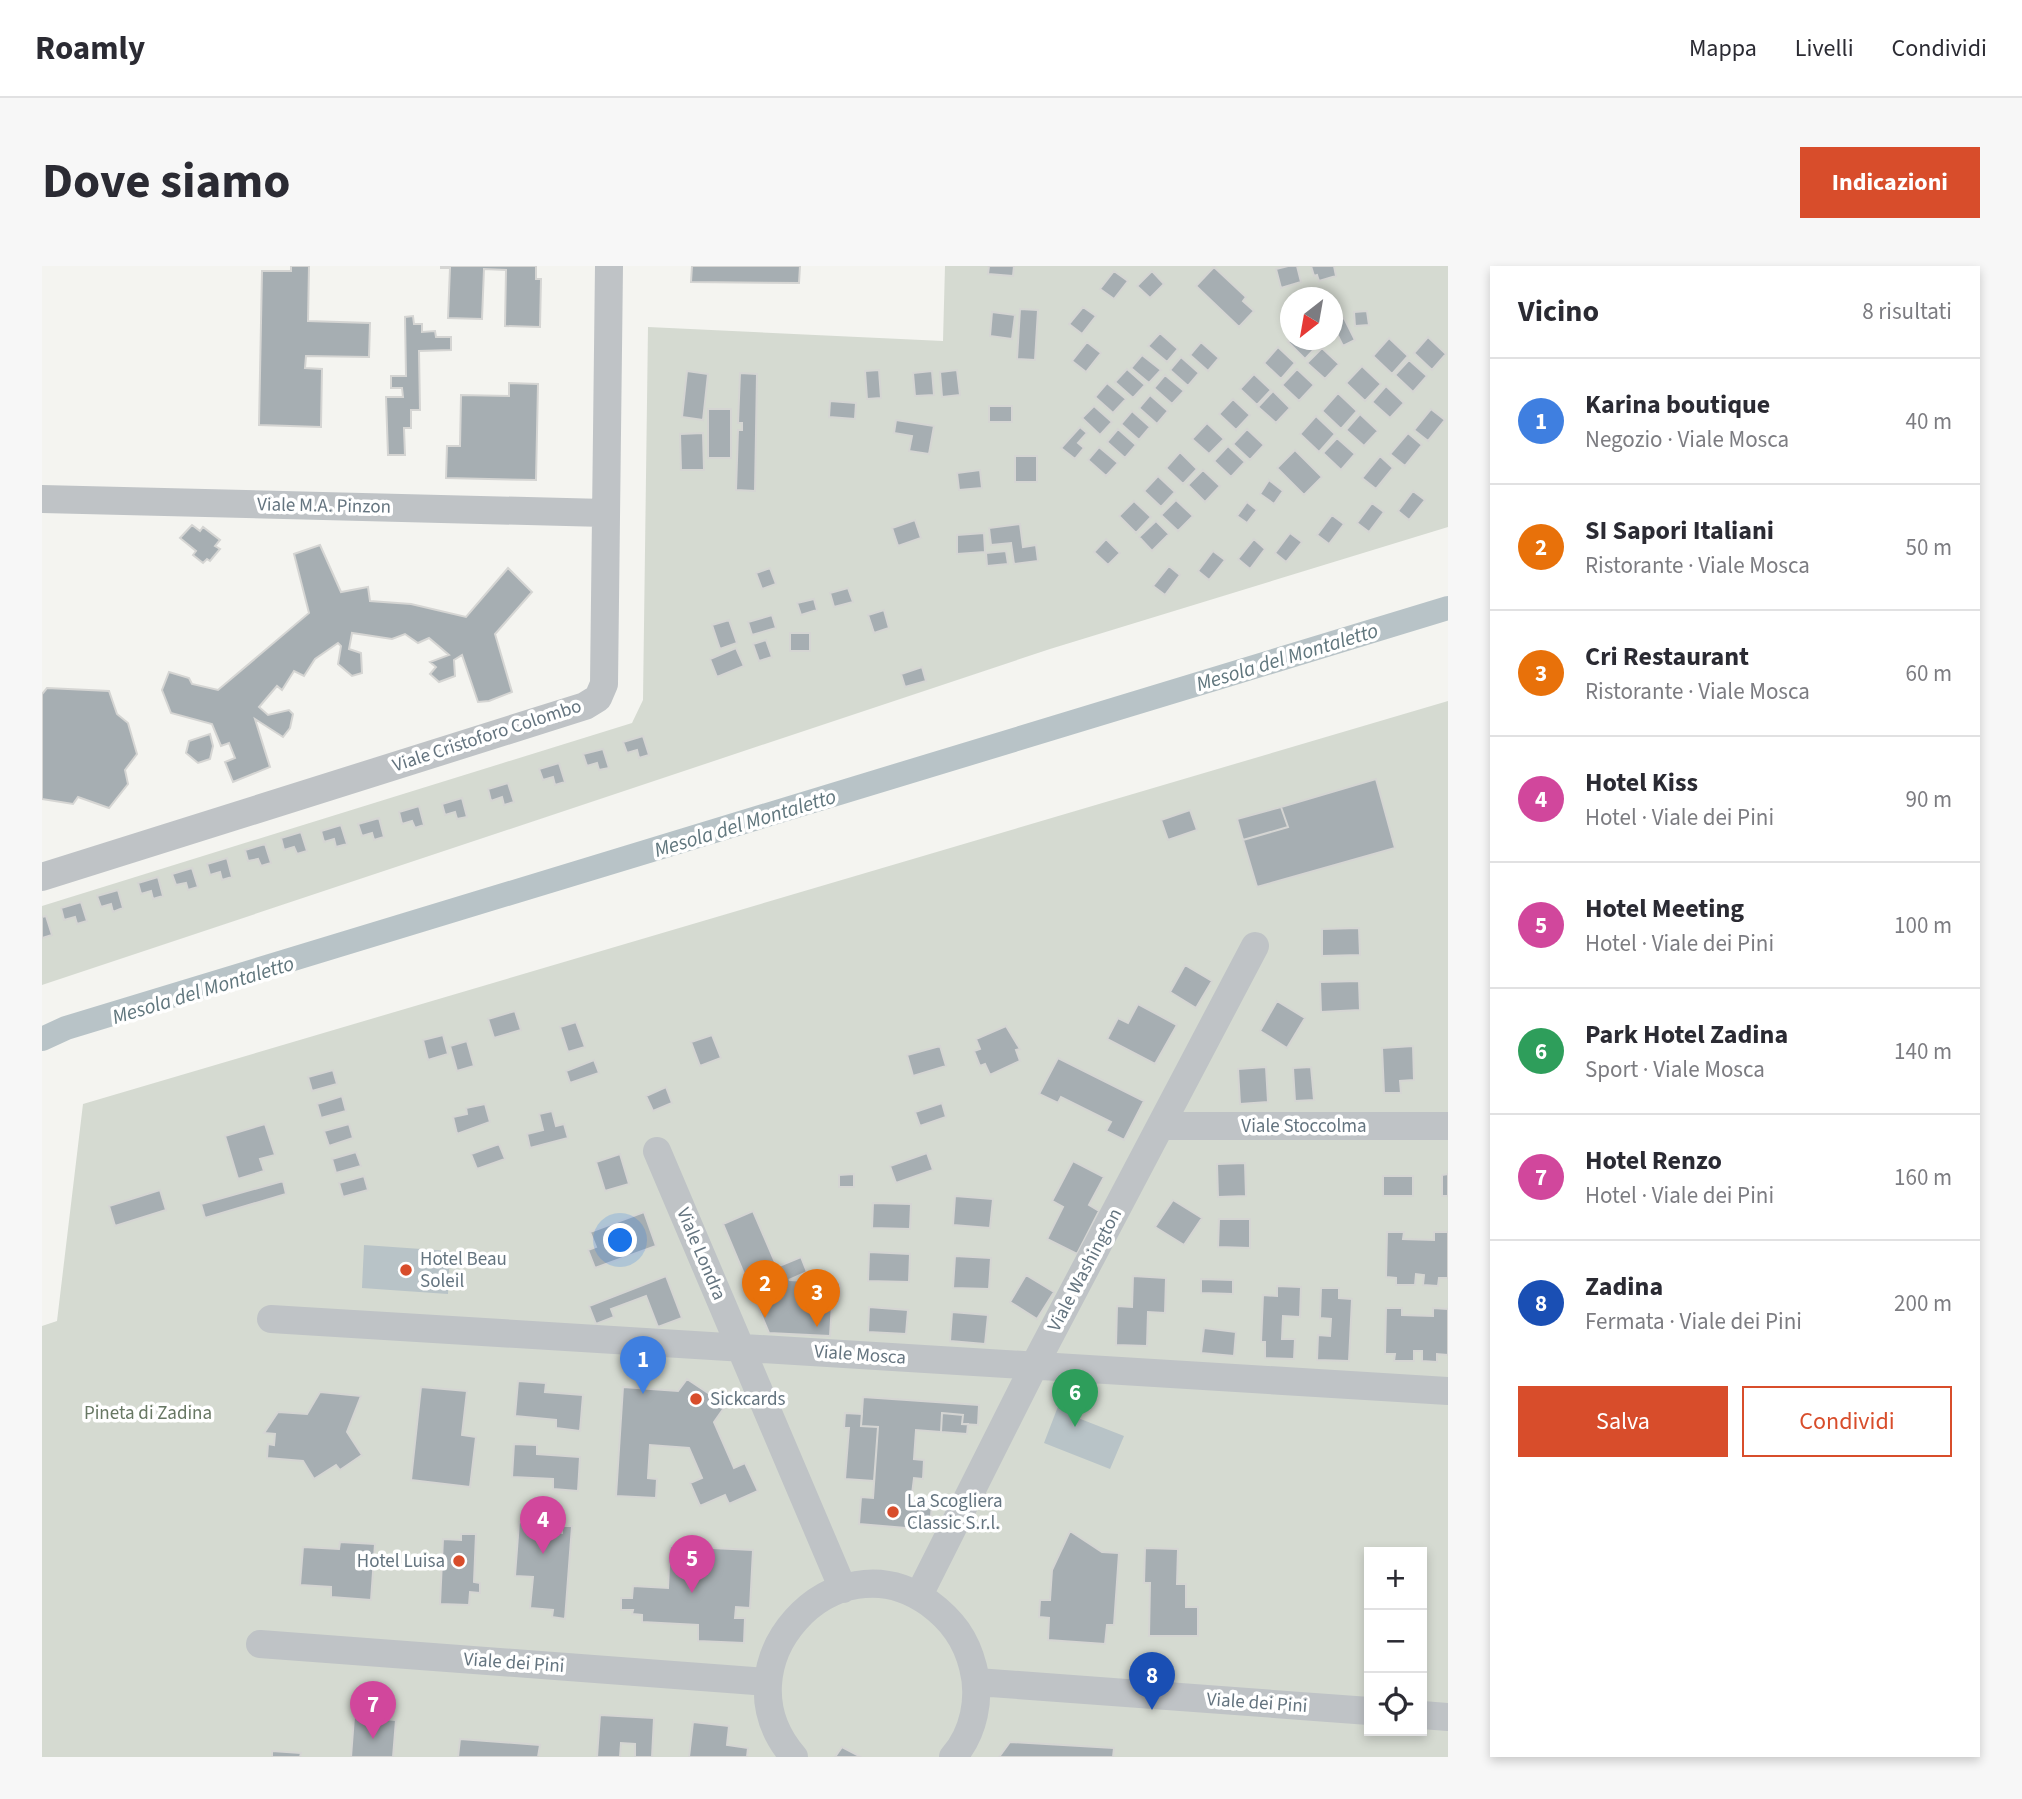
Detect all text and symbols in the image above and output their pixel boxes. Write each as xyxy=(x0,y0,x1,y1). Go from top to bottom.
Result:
text: Roamly xyxy=(35,25,145,72)
text: Mappa xyxy=(1689,31,1757,66)
text: Livelli xyxy=(1795,31,1854,66)
text: Condividi xyxy=(1892,31,1987,66)
text: Dove siamo xyxy=(42,147,291,217)
button: Indicazioni xyxy=(1800,147,1980,218)
north arrow xyxy=(1280,287,1343,350)
text: Vicino xyxy=(1518,290,1599,333)
text: 8 risultati xyxy=(1862,295,1952,328)
text: Karina boutique xyxy=(1585,386,1770,423)
text: 1 xyxy=(1535,405,1547,438)
text: 40 m xyxy=(1905,405,1952,438)
text: Negozio · Viale Mosca xyxy=(1585,423,1789,456)
street label: Viale M.A. Pinzon xyxy=(257,491,391,521)
text: SI Sapori Italiani xyxy=(1585,512,1774,549)
text: 2 xyxy=(1535,531,1547,564)
text: 50 m xyxy=(1905,531,1952,564)
text: Ristorante · Viale Mosca xyxy=(1585,549,1810,582)
water label: Mesola del Montaletto xyxy=(1192,615,1382,699)
text: Cri Restaurant xyxy=(1585,638,1749,675)
text: 3 xyxy=(1535,657,1547,690)
text: 60 m xyxy=(1905,657,1952,690)
text: Ristorante · Viale Mosca xyxy=(1585,675,1810,708)
street label: Viale Cristoforo Colombo xyxy=(389,693,585,779)
text: Hotel Kiss xyxy=(1585,764,1698,801)
water label: Mesola del Montaletto xyxy=(650,781,840,865)
text: 4 xyxy=(1535,783,1547,816)
text: 90 m xyxy=(1905,783,1952,816)
text: Hotel · Viale dei Pini xyxy=(1585,801,1774,834)
text: Hotel Meeting xyxy=(1585,890,1744,927)
text: 5 xyxy=(1535,909,1547,942)
text: 100 m xyxy=(1894,909,1952,942)
text: Hotel · Viale dei Pini xyxy=(1585,927,1774,960)
water label: Mesola del Montaletto xyxy=(108,948,298,1032)
text: Park Hotel Zadina xyxy=(1585,1016,1788,1053)
text: 6 xyxy=(1535,1035,1547,1068)
text: 140 m xyxy=(1894,1035,1952,1068)
text: Sport · Viale Mosca xyxy=(1585,1053,1765,1086)
street label: Viale Stoccolma xyxy=(1241,1113,1367,1140)
text: Hotel Renzo xyxy=(1585,1142,1722,1179)
text: 7 xyxy=(1535,1161,1547,1194)
text: 160 m xyxy=(1894,1161,1952,1194)
text: Hotel · Viale dei Pini xyxy=(1585,1179,1774,1212)
street label: Viale Londra xyxy=(669,1204,733,1304)
street label: Viale Washington xyxy=(1041,1204,1129,1336)
your location xyxy=(603,1223,637,1257)
place label: Hotel Beau Soleil xyxy=(420,1246,507,1295)
pin: 2 xyxy=(742,1260,788,1318)
marker: Hotel Beau Soleil xyxy=(398,1262,414,1278)
text: Zadina xyxy=(1585,1268,1663,1305)
pin: 3 xyxy=(794,1269,840,1327)
text: 8 xyxy=(1535,1287,1547,1320)
text: 200 m xyxy=(1894,1287,1952,1320)
text: Fermata · Viale dei Pini xyxy=(1585,1305,1802,1338)
pin: 1 xyxy=(620,1336,666,1394)
street label: Viale Mosca xyxy=(813,1338,907,1372)
pin: 6 xyxy=(1052,1369,1098,1427)
place label: Sickcards xyxy=(710,1386,786,1413)
button: Salva xyxy=(1518,1386,1728,1457)
button: Condividi xyxy=(1742,1386,1952,1457)
marker: Sickcards xyxy=(688,1391,704,1407)
park label: Pineta di Zadina xyxy=(84,1400,212,1427)
place label: La Scogliera Classic S.r.l. xyxy=(907,1488,1003,1537)
pin: 4 xyxy=(520,1496,566,1554)
marker: La Scogliera Classic S.r.l. xyxy=(885,1504,901,1520)
pin: 5 xyxy=(669,1535,715,1593)
map controls xyxy=(1364,1547,1427,1736)
button: + xyxy=(1364,1547,1427,1610)
place label: Hotel Luisa xyxy=(357,1548,445,1575)
marker: Hotel Luisa xyxy=(451,1553,467,1569)
button: − xyxy=(1364,1610,1427,1673)
street label: Viale dei Pini xyxy=(463,1646,565,1680)
pin: 8 xyxy=(1129,1652,1175,1710)
button: locate xyxy=(1364,1673,1427,1736)
pin: 7 xyxy=(350,1681,396,1739)
street label: Viale dei Pini xyxy=(1206,1686,1308,1720)

